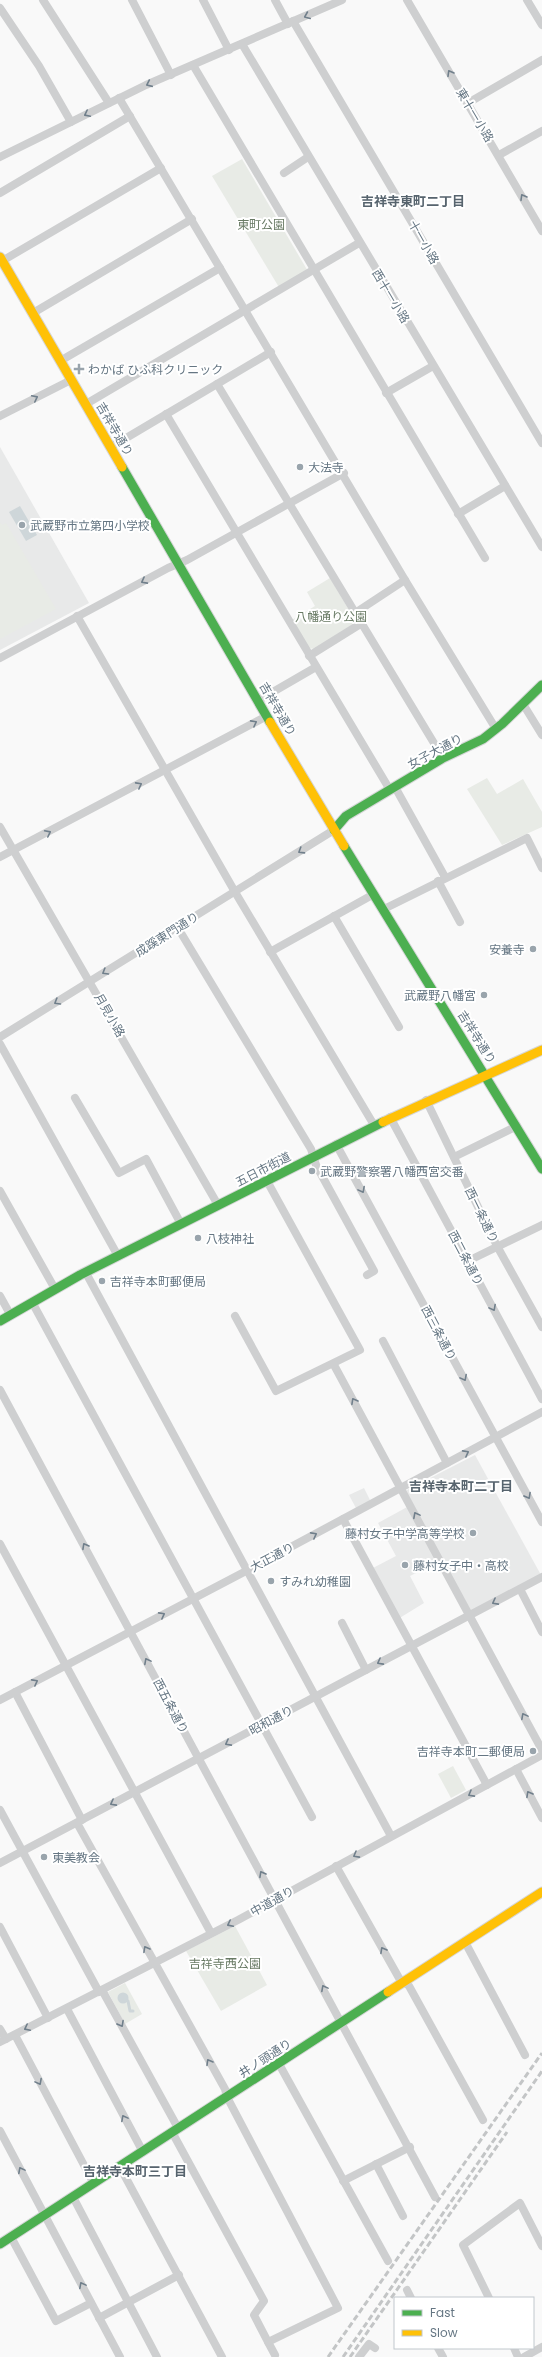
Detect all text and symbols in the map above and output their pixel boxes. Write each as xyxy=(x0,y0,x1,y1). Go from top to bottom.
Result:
one-way arrow xyxy=(303,11,310,19)
one-way arrow xyxy=(448,70,455,77)
one-way arrow xyxy=(145,79,153,87)
street label: 東十一小路 xyxy=(452,85,498,145)
one-way arrow xyxy=(84,109,91,117)
district label: 吉祥寺東町二丁目 xyxy=(361,192,465,211)
one-way arrow xyxy=(520,194,527,201)
park label: 東町公園 xyxy=(237,216,285,233)
street label: 十一小路 xyxy=(405,217,443,267)
street label: 西十一小路 xyxy=(368,266,414,326)
place label: わかば ひふ科クリニック xyxy=(88,361,223,378)
marker: わかば ひふ科クリニック xyxy=(73,363,85,375)
one-way arrow xyxy=(30,396,38,403)
street label: 吉祥寺通り xyxy=(93,399,137,459)
place label: 大法寺 xyxy=(308,459,344,476)
marker: 大法寺 xyxy=(295,462,305,472)
place label: 武蔵野市立第四小学校 xyxy=(30,517,150,534)
marker: 武蔵野市立第四小学校 xyxy=(17,520,27,530)
one-way arrow xyxy=(140,576,148,584)
park label: 八幡通り公園 xyxy=(295,608,367,625)
street label: 吉祥寺通り xyxy=(256,679,300,739)
one-way arrow xyxy=(250,720,257,728)
street label: 女子大通り xyxy=(405,729,465,773)
one-way arrow xyxy=(135,782,142,789)
one-way arrow xyxy=(44,830,51,838)
one-way arrow xyxy=(298,846,305,853)
street label: 成蹊東門通り xyxy=(132,908,202,960)
place label: 安養寺 xyxy=(489,941,525,958)
marker: 安養寺 xyxy=(528,944,538,954)
one-way arrow xyxy=(102,968,109,975)
place label: 武蔵野八幡宮 xyxy=(404,987,476,1004)
street label: 月見小路 xyxy=(91,990,129,1040)
marker: 武蔵野八幡宮 xyxy=(479,990,489,1000)
one-way arrow xyxy=(54,997,61,1004)
street label: 吉祥寺通り xyxy=(454,1007,500,1067)
street label: 五日市街道 xyxy=(232,1148,294,1190)
place label: 武蔵野警察署八幡西宮交番 xyxy=(320,1163,464,1180)
marker: 武蔵野警察署八幡西宮交番 xyxy=(307,1166,317,1176)
street label: 西一条通り xyxy=(461,1184,503,1246)
one-way arrow xyxy=(357,1186,364,1193)
street label: 西二条通り xyxy=(444,1228,488,1288)
place label: 八枝神社 xyxy=(206,1230,254,1247)
marker: 八枝神社 xyxy=(193,1233,203,1243)
place label: 吉祥寺本町郵便局 xyxy=(110,1273,206,1290)
marker: 吉祥寺本町郵便局 xyxy=(97,1276,107,1286)
street label: 西三条通り xyxy=(417,1303,461,1363)
one-way arrow xyxy=(488,1304,496,1311)
one-way arrow xyxy=(459,1374,467,1381)
one-way arrow xyxy=(351,1398,358,1405)
one-way arrow xyxy=(462,1450,469,1458)
district label: 吉祥寺本町二丁目 xyxy=(409,1477,513,1496)
one-way arrow xyxy=(523,1492,530,1499)
one-way arrow xyxy=(413,1512,420,1519)
place label: 藤村女子中学高等学校 xyxy=(345,1525,465,1542)
marker: 藤村女子中学高等学校 xyxy=(468,1528,478,1538)
one-way arrow xyxy=(310,1532,317,1539)
street label: 大正通り xyxy=(247,1538,297,1576)
one-way arrow xyxy=(82,1543,90,1551)
place label: 藤村女子中・高校 xyxy=(413,1557,509,1574)
marker: 藤村女子中・高校 xyxy=(400,1560,410,1570)
place label: すみれ幼稚園 xyxy=(279,1573,351,1590)
marker: すみれ幼稚園 xyxy=(266,1576,276,1586)
one-way arrow xyxy=(492,1597,499,1604)
one-way arrow xyxy=(158,1612,165,1620)
one-way arrow xyxy=(144,1658,152,1665)
one-way arrow xyxy=(377,1658,384,1665)
street label: 西五条通り xyxy=(149,1676,193,1736)
one-way arrow xyxy=(30,1679,38,1686)
street label: 昭和通り xyxy=(246,1701,296,1739)
one-way arrow xyxy=(521,1713,528,1720)
one-way arrow xyxy=(225,1738,232,1745)
place label: 吉祥寺本町二郵便局 xyxy=(417,1743,525,1760)
marker: 吉祥寺本町二郵便局 xyxy=(528,1746,538,1756)
one-way arrow xyxy=(468,1789,475,1796)
one-way arrow xyxy=(526,1790,534,1798)
one-way arrow xyxy=(110,1799,117,1806)
place label: 東美教会 xyxy=(52,1849,100,1866)
one-way arrow xyxy=(353,1850,360,1858)
marker: 東美教会 xyxy=(39,1852,49,1862)
one-way arrow xyxy=(259,1871,266,1878)
street label: 中道通り xyxy=(247,1882,297,1920)
one-way arrow xyxy=(227,1919,234,1927)
one-way arrow xyxy=(143,1946,150,1953)
one-way arrow xyxy=(380,1946,387,1954)
park label: 吉祥寺西公園 xyxy=(189,1955,261,1972)
one-way arrow xyxy=(321,1985,328,1992)
one-way arrow xyxy=(116,2020,124,2027)
one-way arrow xyxy=(24,2024,31,2031)
street label: 井ノ頭通り xyxy=(235,2035,295,2081)
one-way arrow xyxy=(207,2059,214,2066)
one-way arrow xyxy=(35,2077,42,2085)
one-way arrow xyxy=(122,2115,129,2122)
district label: 吉祥寺本町三丁目 xyxy=(83,2162,187,2181)
one-way arrow xyxy=(18,2167,26,2175)
one-way arrow xyxy=(79,2282,86,2290)
legend xyxy=(394,2297,534,2349)
text: Fast xyxy=(430,2304,455,2321)
text: Slow xyxy=(430,2324,458,2341)

